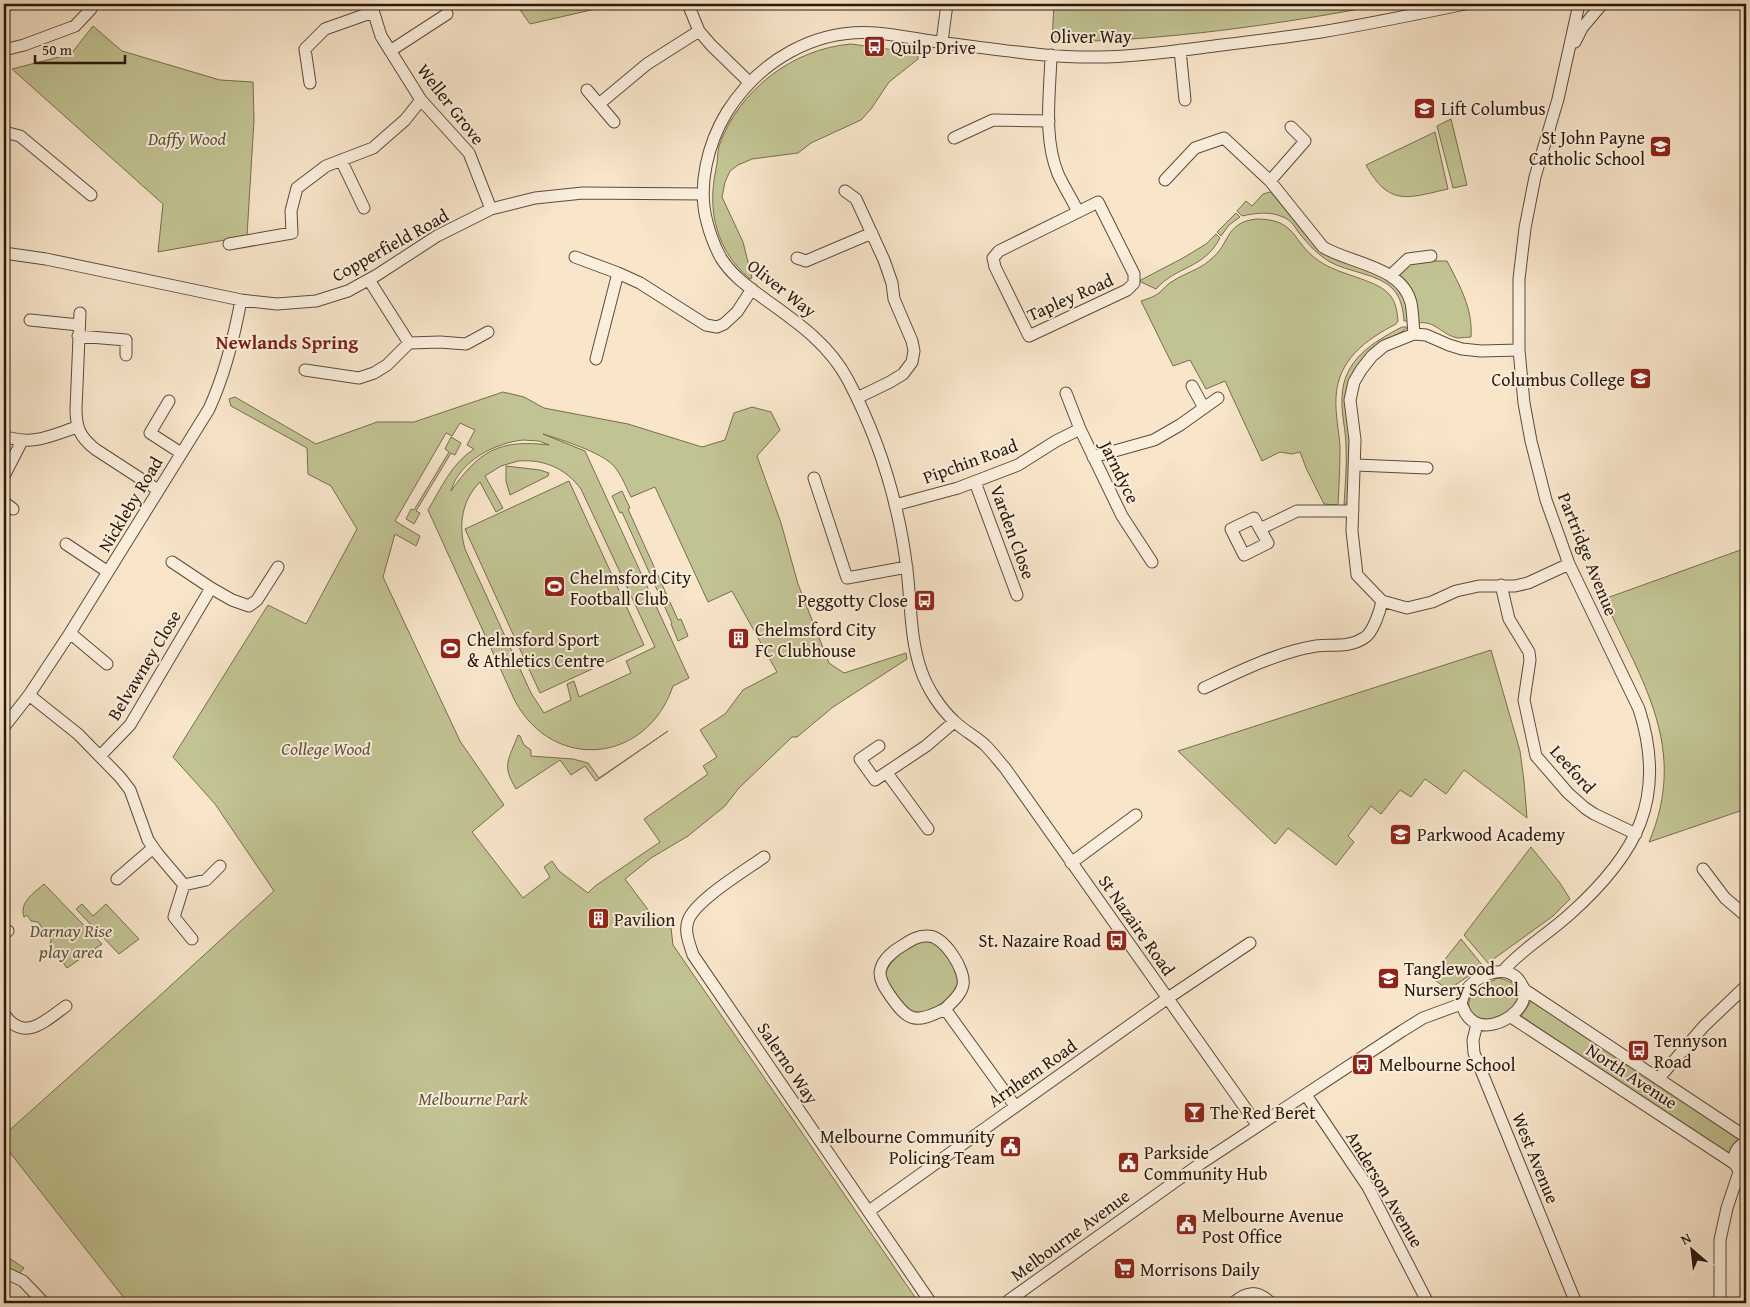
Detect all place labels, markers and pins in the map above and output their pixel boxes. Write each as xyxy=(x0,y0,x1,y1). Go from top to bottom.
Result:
place label: Quilp Drive xyxy=(891,34,976,61)
bus stop icon: Quilp Drive xyxy=(863,35,887,59)
place label: Lift Columbus xyxy=(1441,95,1546,122)
school or university icon: Lift Columbus xyxy=(1413,96,1437,120)
place label: St John Payne Catholic School xyxy=(1529,124,1645,172)
school or university icon: St John Payne Catholic School xyxy=(1649,135,1673,159)
place label: Columbus College xyxy=(1491,366,1625,393)
school or university icon: Columbus College xyxy=(1629,367,1653,391)
place label: Chelmsford City Football Club xyxy=(570,564,691,612)
sports icon: Chelmsford City Football Club xyxy=(542,575,566,599)
place label: Peggotty Close xyxy=(798,587,908,614)
bus stop icon: Peggotty Close xyxy=(912,588,936,612)
place label: Chelmsford City FC Clubhouse xyxy=(755,616,876,664)
place label: Chelmsford Sport & Athletics Centre xyxy=(467,626,605,674)
building icon: Chelmsford City FC Clubhouse xyxy=(727,627,751,651)
sports icon: Chelmsford Sport & Athletics Centre xyxy=(439,637,463,661)
place label: Parkwood Academy xyxy=(1417,821,1565,848)
school or university icon: Parkwood Academy xyxy=(1389,822,1413,846)
place label: Pavilion xyxy=(614,906,675,933)
building icon: Pavilion xyxy=(586,907,610,931)
place label: St. Nazaire Road xyxy=(979,927,1101,954)
bus stop icon: St. Nazaire Road xyxy=(1105,928,1129,952)
place label: Tanglewood Nursery School xyxy=(1404,955,1519,1003)
school or university icon: Tanglewood Nursery School xyxy=(1376,966,1400,990)
place label: Tennyson Road xyxy=(1654,1027,1727,1075)
bus stop icon: Tennyson Road xyxy=(1626,1038,1650,1062)
place label: Melbourne School xyxy=(1379,1051,1515,1078)
bus stop icon: Melbourne School xyxy=(1351,1052,1375,1076)
place label: The Red Beret xyxy=(1210,1099,1316,1126)
bar icon: The Red Beret xyxy=(1182,1100,1206,1124)
place label: Melbourne Community Policing Team xyxy=(820,1123,995,1171)
public building icon: Melbourne Community Policing Team xyxy=(999,1134,1023,1158)
place label: Parkside Community Hub xyxy=(1144,1139,1268,1187)
public building icon: Parkside Community Hub xyxy=(1116,1150,1140,1174)
place label: Melbourne Avenue Post Office xyxy=(1202,1202,1344,1250)
public building icon: Melbourne Avenue Post Office xyxy=(1174,1213,1198,1237)
place label: Morrisons Daily xyxy=(1140,1256,1260,1283)
supermarket icon: Morrisons Daily xyxy=(1112,1257,1136,1281)

